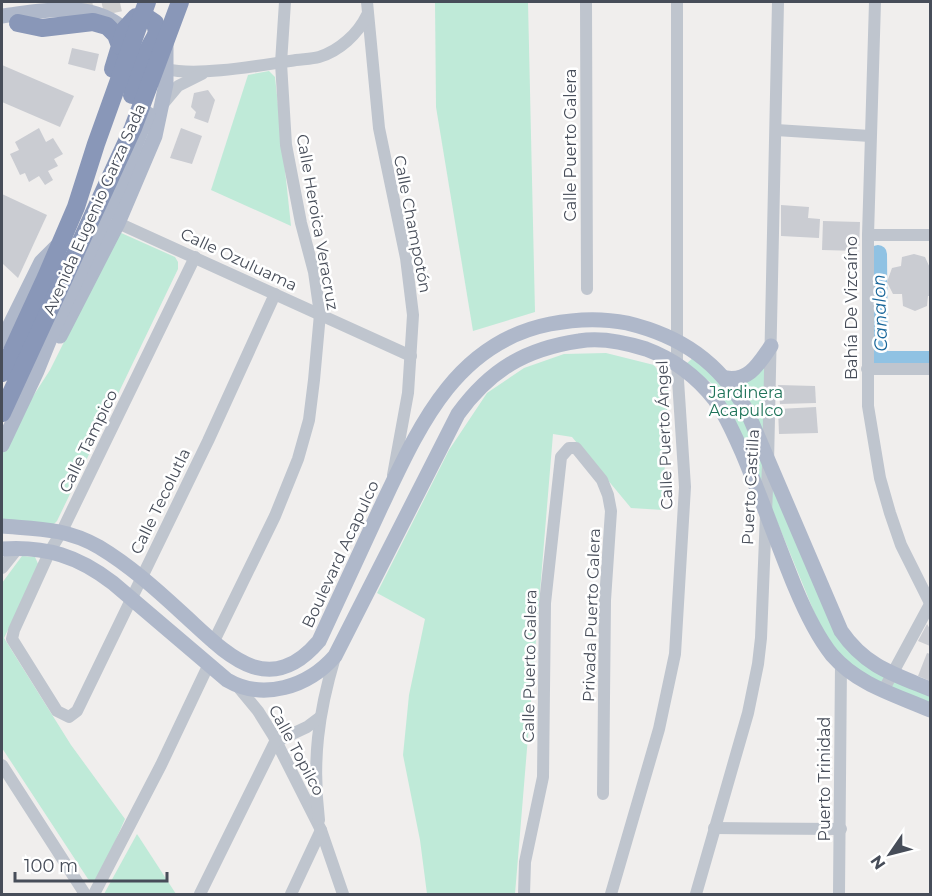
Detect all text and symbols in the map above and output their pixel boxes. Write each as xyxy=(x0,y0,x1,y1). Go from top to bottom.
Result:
street label: Calle Puerto Galera xyxy=(561,68,580,222)
street label: Avenida Eugenio Garza Sada xyxy=(39,100,150,318)
street label: Calle Heroica Veracruz xyxy=(293,133,342,312)
street label: Calle Champotón xyxy=(390,154,435,294)
street label: Calle Ozuluama xyxy=(177,224,300,295)
street label: Bahía De Vizcaíno xyxy=(842,236,861,380)
water label: Canalon xyxy=(868,274,892,352)
street label: Calle Puerto Ángel xyxy=(652,360,677,510)
park label: Jardinera Acapulco xyxy=(708,383,783,420)
street label: Calle Tampico xyxy=(55,387,122,496)
street label: Puerto Castilla xyxy=(738,428,763,546)
street label: Calle Tecolutla xyxy=(127,445,194,557)
street label: Boulevard Acapulco xyxy=(298,478,383,631)
street label: Privada Puerto Galera xyxy=(579,528,604,702)
street label: Calle Puerto Galera xyxy=(519,589,540,743)
street label: Calle Topilco xyxy=(265,702,328,799)
street label: Puerto Trinidad xyxy=(815,717,834,841)
north arrow xyxy=(860,824,920,884)
scale bar xyxy=(15,845,166,883)
text: N xyxy=(867,852,890,873)
text: 100 m xyxy=(24,855,78,877)

